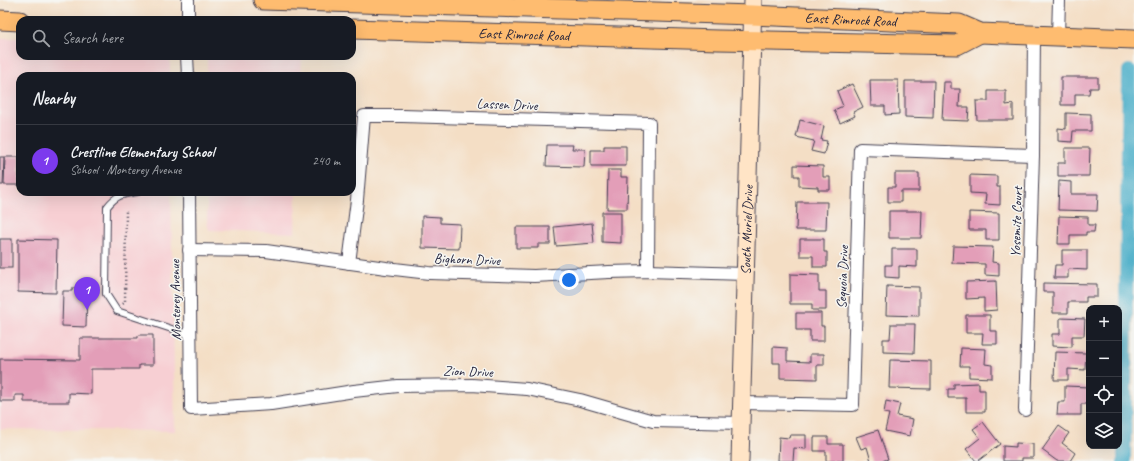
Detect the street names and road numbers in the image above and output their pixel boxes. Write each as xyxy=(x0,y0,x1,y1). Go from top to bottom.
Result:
street label: East Rimrock Road xyxy=(805,9,899,30)
street label: East Rimrock Road xyxy=(478,25,572,45)
street label: Lassen Drive xyxy=(476,95,539,114)
street label: South Muriel Drive xyxy=(737,184,757,275)
street label: Yosemite Court xyxy=(1007,185,1026,258)
street label: Sequoia Drive xyxy=(833,244,852,309)
street label: Bighorn Drive xyxy=(434,250,502,269)
street label: Monterey Avenue xyxy=(166,258,185,340)
street label: Zion Drive xyxy=(443,362,494,381)

